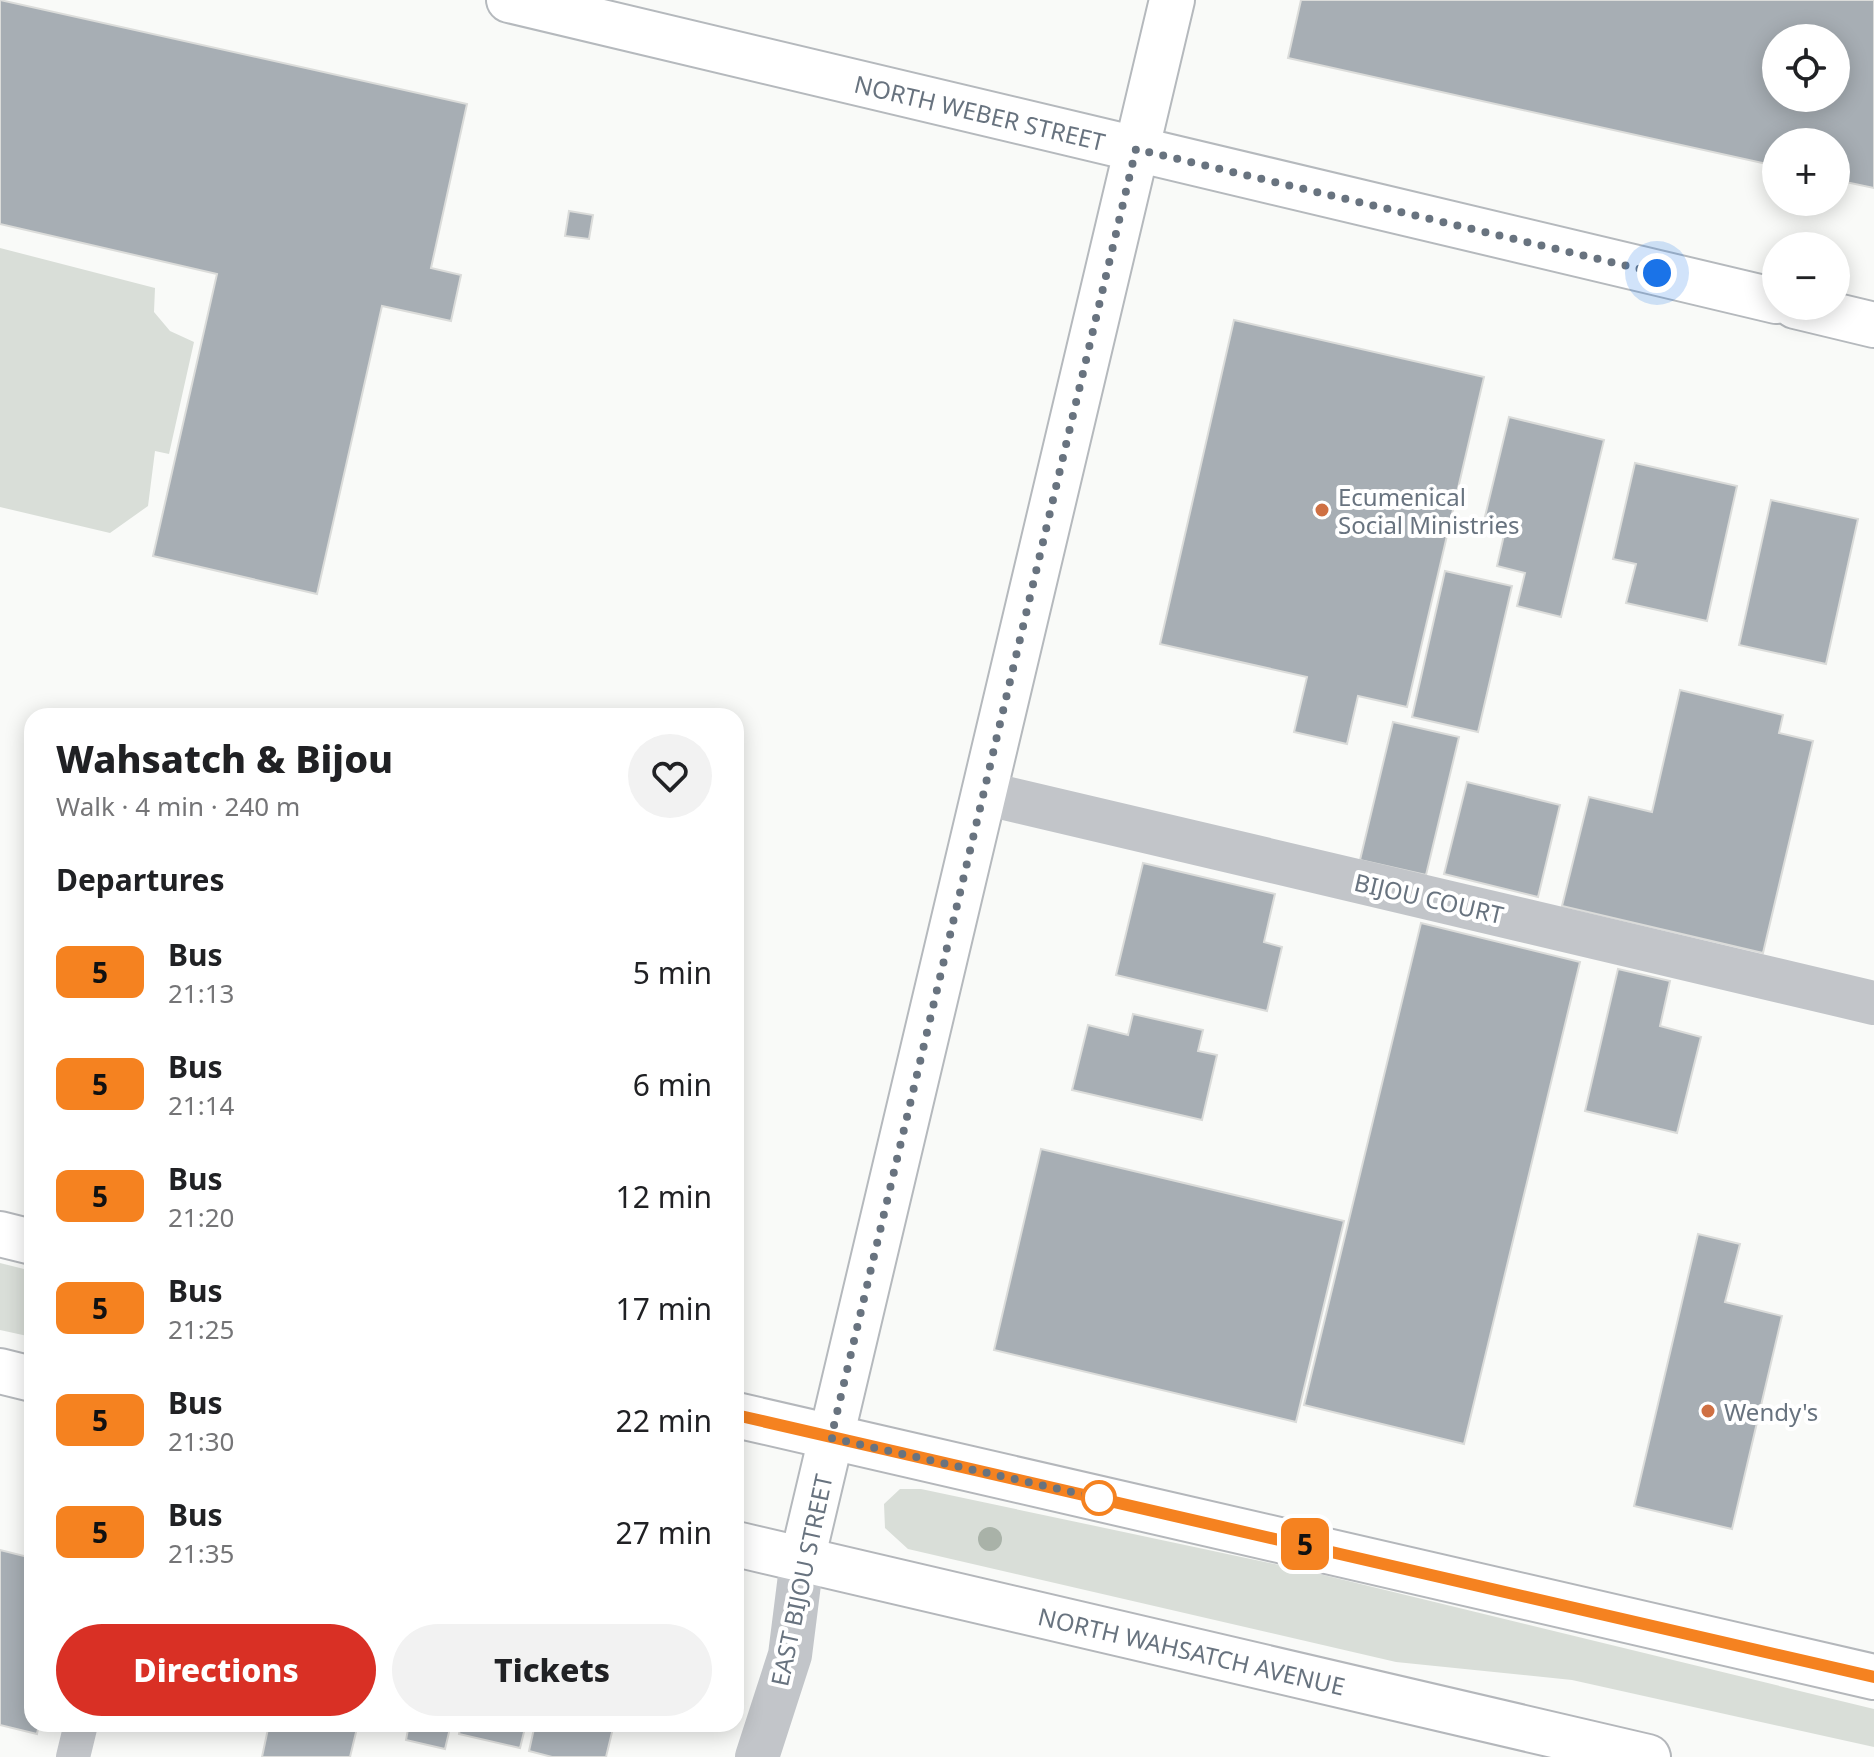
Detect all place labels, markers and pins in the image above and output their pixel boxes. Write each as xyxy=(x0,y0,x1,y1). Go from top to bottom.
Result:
place label: Ecumenical Social Ministries xyxy=(1338,480,1520,541)
marker: Ecumenical Social Ministries xyxy=(1313,501,1331,519)
place label: Wendy's xyxy=(1724,1395,1818,1428)
marker: Wendy's xyxy=(1699,1402,1717,1420)
unlabelled marker xyxy=(1082,1481,1116,1515)

